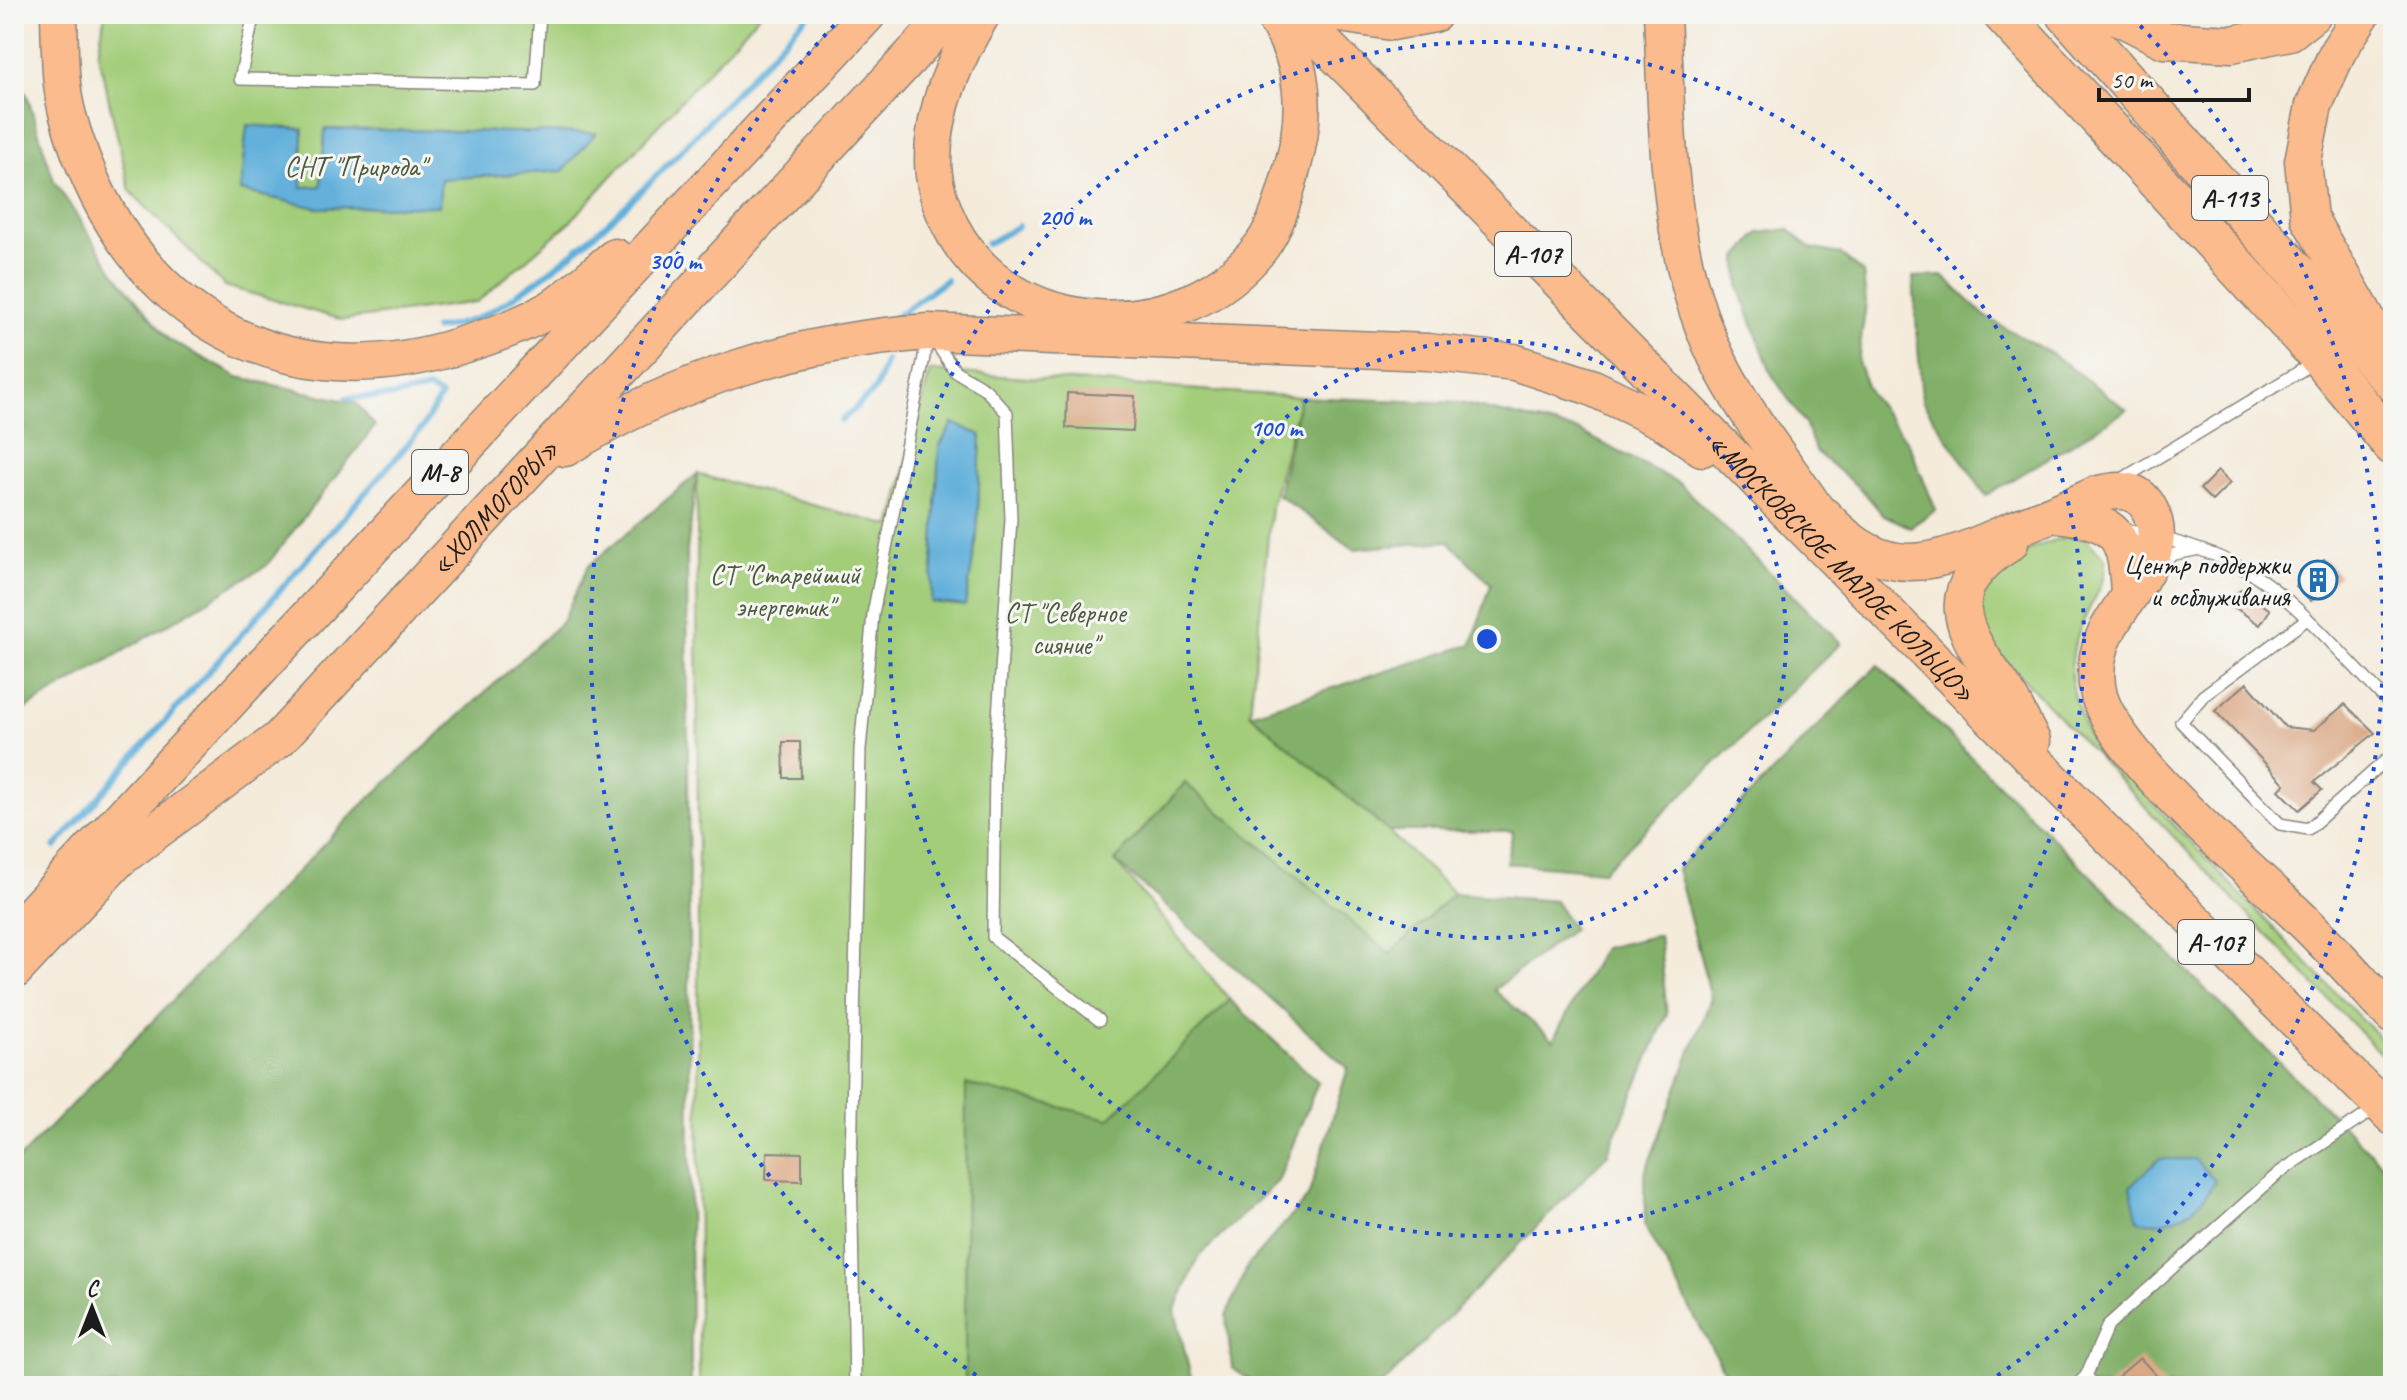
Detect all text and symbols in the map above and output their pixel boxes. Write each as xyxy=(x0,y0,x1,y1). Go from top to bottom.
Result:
scale bar xyxy=(2099,52,2249,102)
text: 50 m xyxy=(2111,65,2154,95)
park label: СНТ "Природа" xyxy=(285,149,431,184)
road number: А-113 xyxy=(2192,176,2268,220)
text: 200 m xyxy=(1039,202,1093,232)
road number: А-107 xyxy=(1495,232,1571,276)
text: 300 m xyxy=(649,246,703,276)
text: 100 m xyxy=(1250,413,1304,443)
street label: «МОСКОВСКОЕ МАЛОЕ КОЛЬЦО» xyxy=(1701,425,1983,710)
street label: «ХОЛМОГОРЫ» xyxy=(423,432,566,582)
road number: М-8 xyxy=(412,450,468,494)
place label: Центр поддержки и осблуживания xyxy=(2123,547,2292,614)
park label: СТ "Старейший энергетик" xyxy=(710,557,862,624)
building icon: Центр поддержки и осблуживания xyxy=(2297,559,2339,601)
park label: СТ "Северное сияние" xyxy=(1004,595,1127,662)
centre of rings xyxy=(1473,625,1501,653)
road number: А-107 xyxy=(2178,920,2254,964)
north arrow xyxy=(52,1268,132,1348)
text: С xyxy=(87,1275,101,1303)

